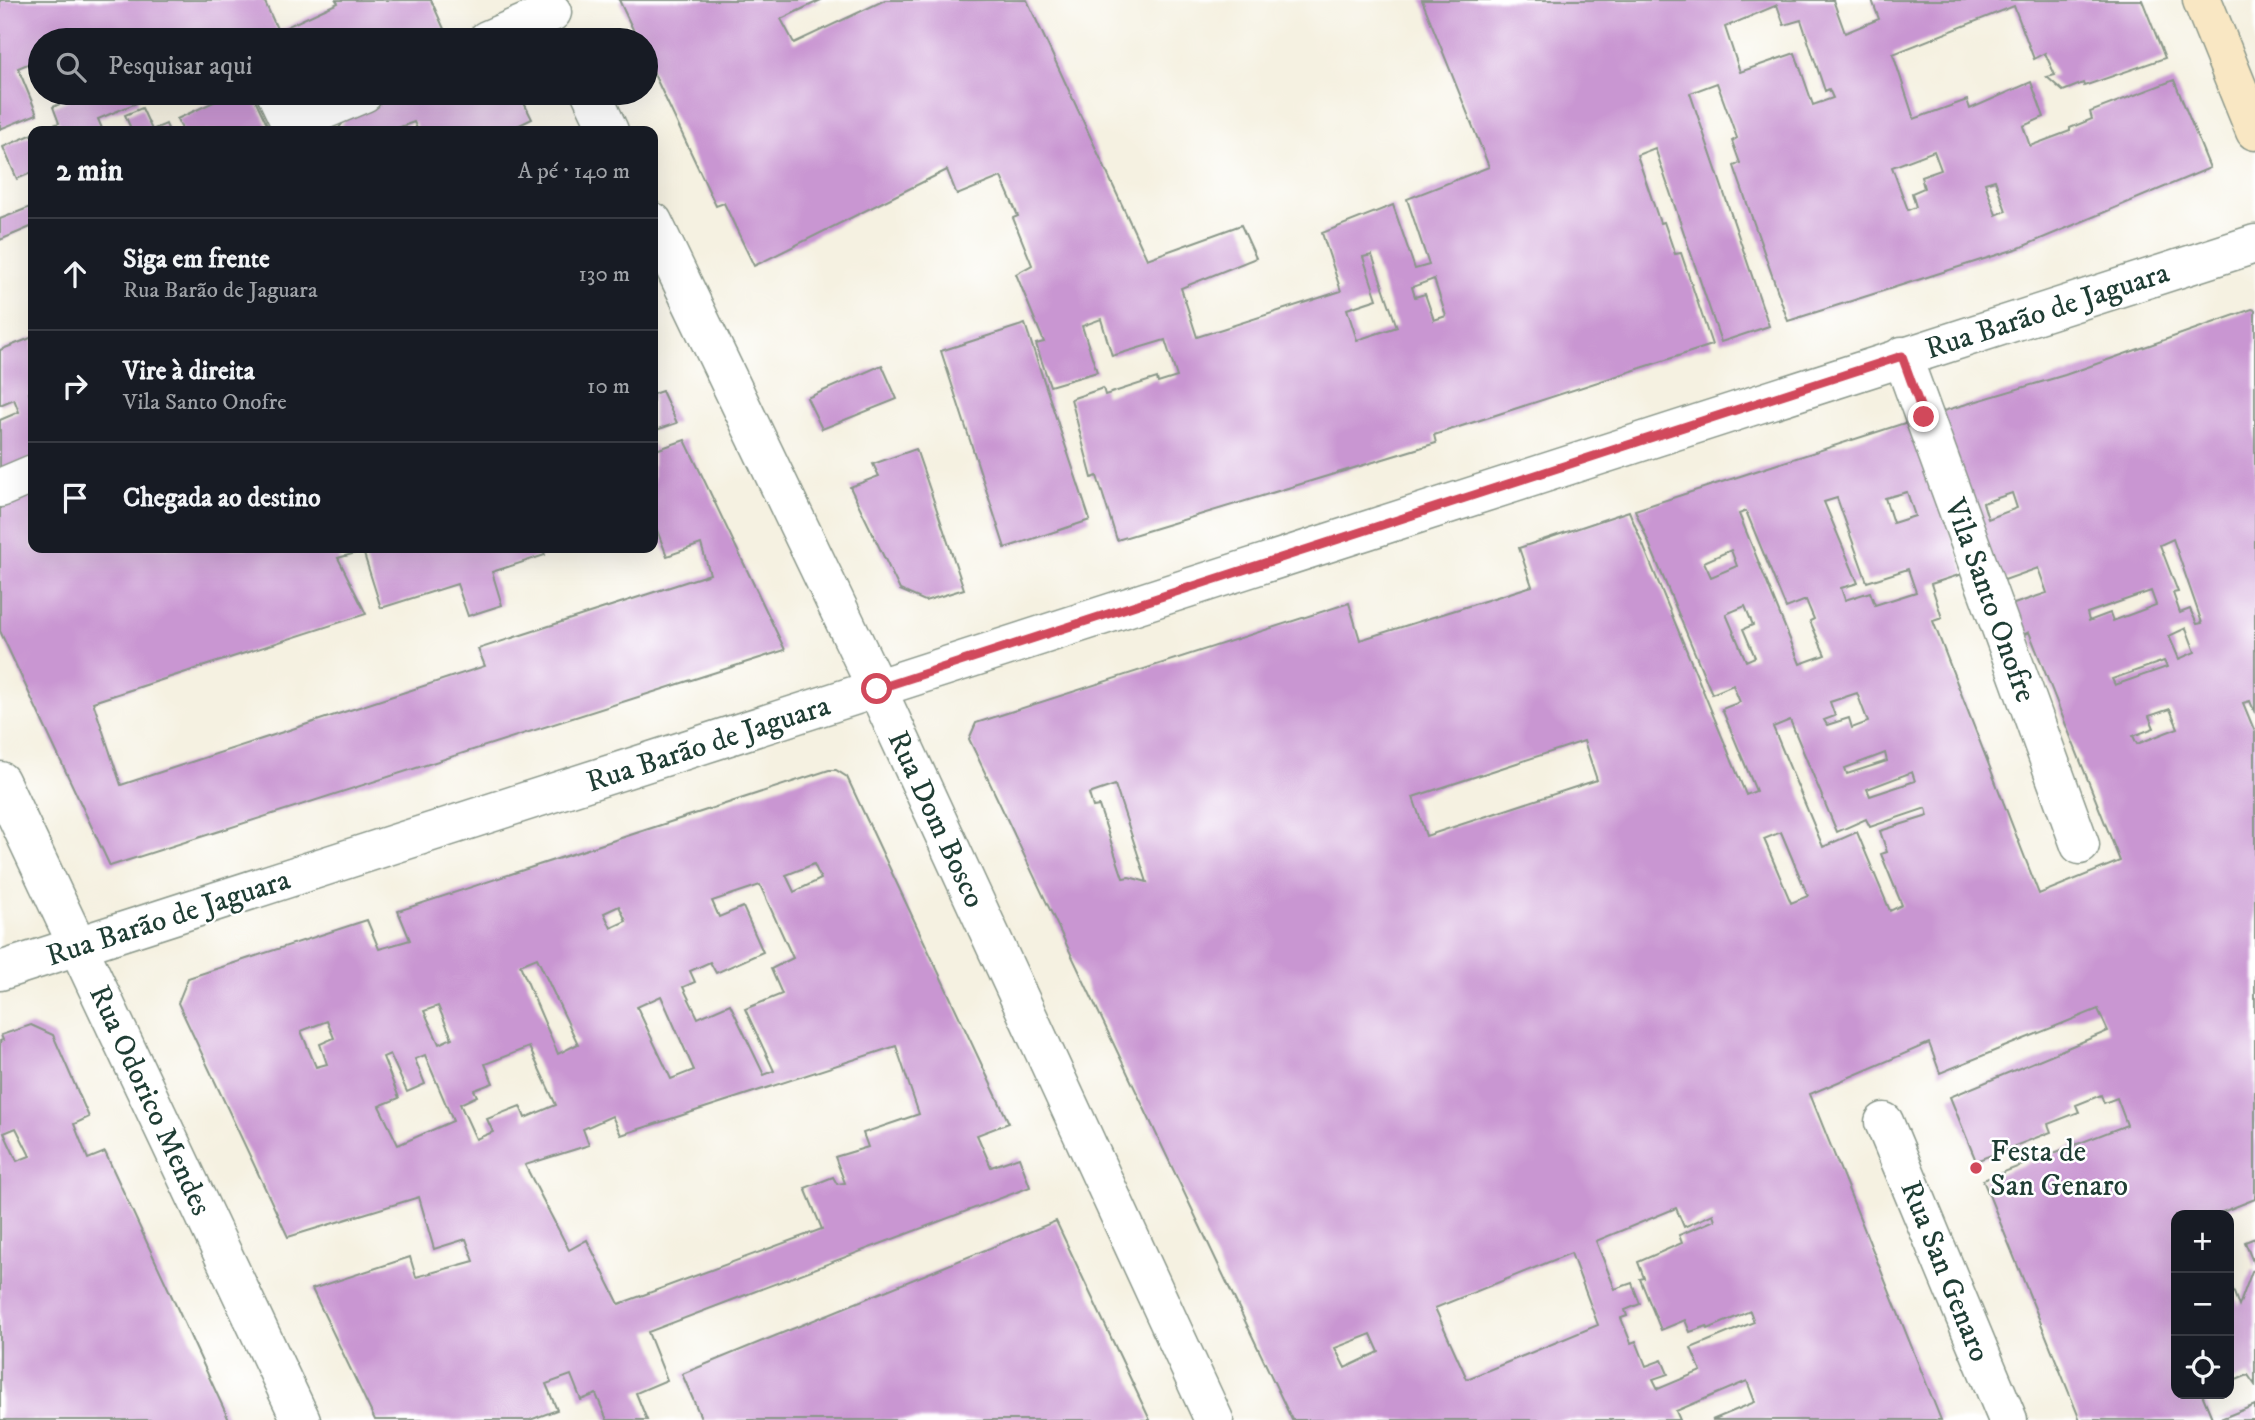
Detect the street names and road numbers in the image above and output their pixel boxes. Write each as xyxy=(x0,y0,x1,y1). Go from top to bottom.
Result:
street label: Rua Barão de Jaguara xyxy=(1921,255,2174,368)
street label: Vila Santo Onofre xyxy=(1935,493,2044,707)
street label: Rua Barão de Jaguara xyxy=(582,688,835,801)
street label: Rua Dom Bosco xyxy=(879,725,993,914)
street label: Rua Barão de Jaguara xyxy=(42,862,295,975)
street label: Rua Odorico Mendes xyxy=(80,980,219,1222)
street label: Rua San Genaro xyxy=(1892,1176,1998,1367)

